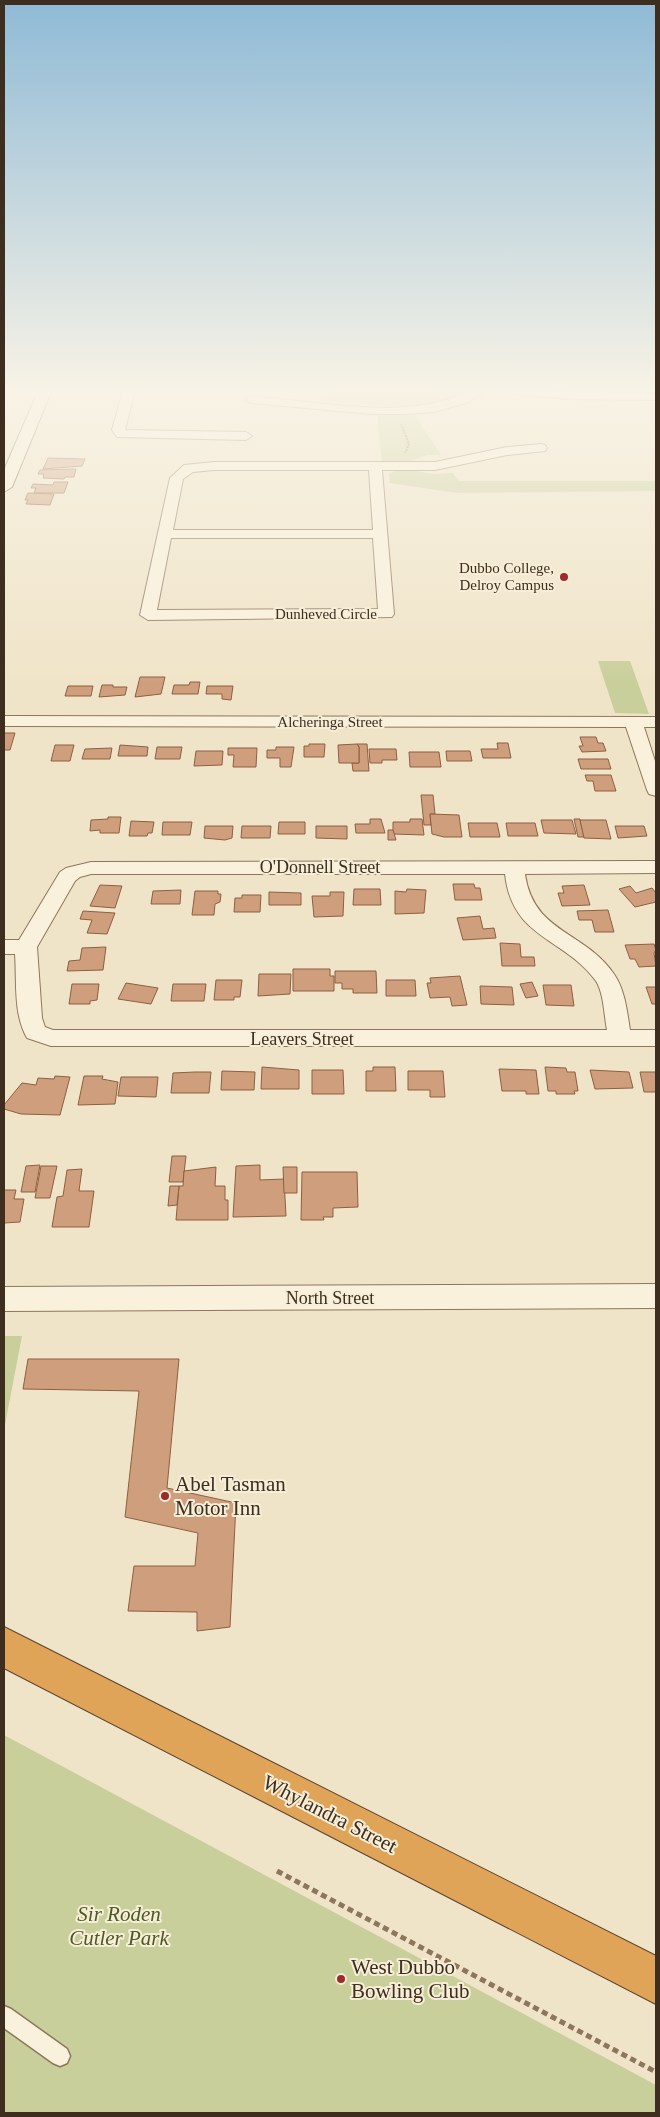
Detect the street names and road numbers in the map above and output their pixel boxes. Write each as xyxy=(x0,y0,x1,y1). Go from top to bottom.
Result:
street label: Dunheved Circle xyxy=(275,606,377,622)
street label: Alcheringa Street xyxy=(277,714,384,730)
street label: O'Donnell Street xyxy=(260,857,380,877)
street label: Leavers Street xyxy=(250,1029,354,1049)
street label: North Street xyxy=(286,1288,374,1308)
street label: Whylandra Street xyxy=(259,1770,401,1858)

